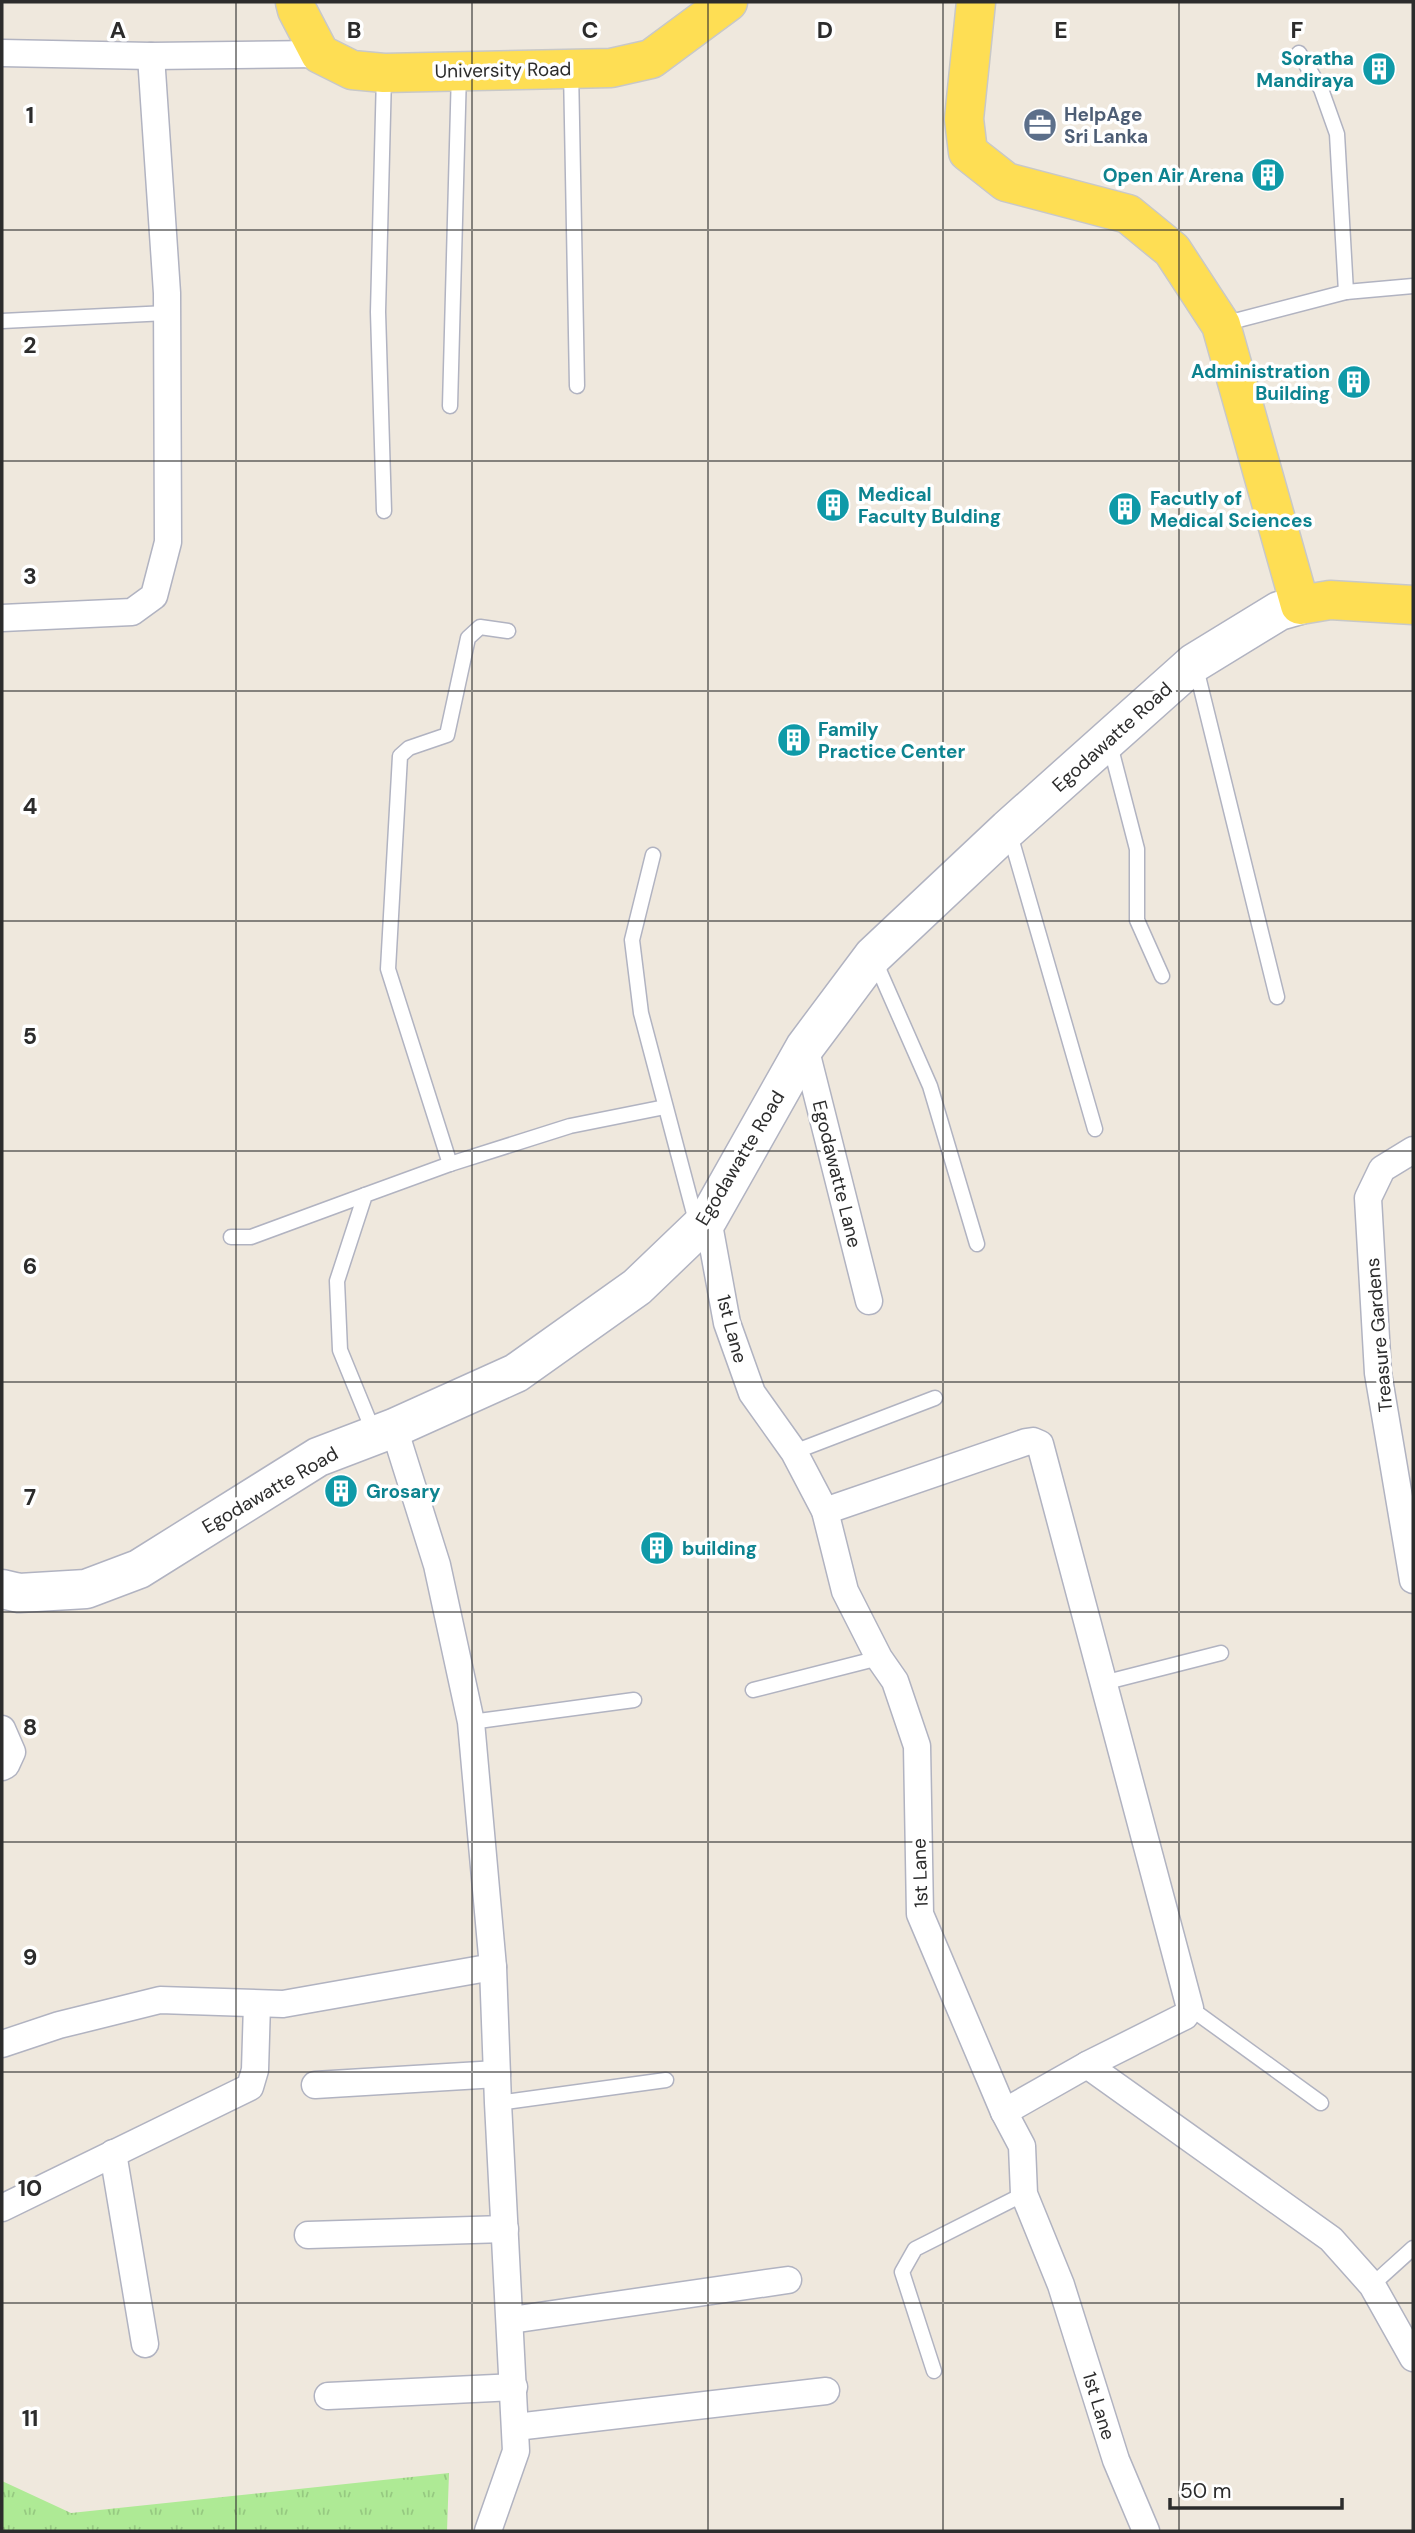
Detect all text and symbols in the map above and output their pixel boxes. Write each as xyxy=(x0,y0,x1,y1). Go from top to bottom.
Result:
text: A xyxy=(110,15,126,45)
text: B xyxy=(347,15,361,45)
text: C xyxy=(582,15,598,45)
text: D xyxy=(817,15,833,45)
text: E xyxy=(1054,15,1068,45)
text: F xyxy=(1291,15,1304,45)
place label: Soratha Mandiraya xyxy=(1256,46,1354,93)
building icon: Soratha Mandiraya xyxy=(1360,50,1398,88)
street label: University Road xyxy=(434,56,572,84)
text: 1 xyxy=(26,100,34,130)
place label: HelpAge Sri Lanka xyxy=(1064,102,1148,149)
office icon: HelpAge Sri Lanka xyxy=(1021,106,1059,144)
building icon: Open Air Arena xyxy=(1249,156,1287,194)
place label: Open Air Arena xyxy=(1103,163,1244,188)
text: 2 xyxy=(23,330,37,360)
place label: Administration Building xyxy=(1191,359,1330,406)
building icon: Administration Building xyxy=(1335,363,1373,401)
place label: Medical Faculty Bulding xyxy=(858,482,1001,529)
building icon: Medical Faculty Bulding xyxy=(814,486,852,524)
place label: Facutly of Medical Sciences xyxy=(1150,486,1313,533)
building icon: Facutly of Medical Sciences xyxy=(1106,490,1144,528)
text: 3 xyxy=(23,561,37,591)
street label: Egodawatte Road xyxy=(1047,676,1177,798)
place label: Family Practice Center xyxy=(818,717,965,764)
building icon: Family Practice Center xyxy=(775,721,813,759)
text: 4 xyxy=(23,791,38,821)
text: 5 xyxy=(23,1021,37,1051)
street label: Egodawatte Road xyxy=(690,1086,790,1230)
street label: Egodawatte Lane xyxy=(807,1098,867,1250)
text: 6 xyxy=(23,1251,37,1281)
street label: Treasure Gardens xyxy=(1360,1257,1398,1413)
street label: 1st Lane xyxy=(711,1292,753,1366)
street label: Egodawatte Road xyxy=(197,1441,343,1539)
building icon: Grosary xyxy=(322,1472,360,1510)
place label: Grosary xyxy=(366,1479,441,1504)
text: 7 xyxy=(24,1482,36,1512)
building icon: building xyxy=(638,1529,676,1567)
place label: building xyxy=(682,1536,757,1561)
text: 8 xyxy=(23,1712,37,1742)
street label: 1st Lane xyxy=(906,1838,934,1908)
text: 9 xyxy=(23,1942,37,1972)
text: 10 xyxy=(18,2173,42,2203)
street label: 1st Lane xyxy=(1077,2369,1121,2443)
text: 11 xyxy=(22,2403,38,2433)
scale bar xyxy=(1170,2466,1342,2510)
text: 50 m xyxy=(1180,2477,1231,2505)

